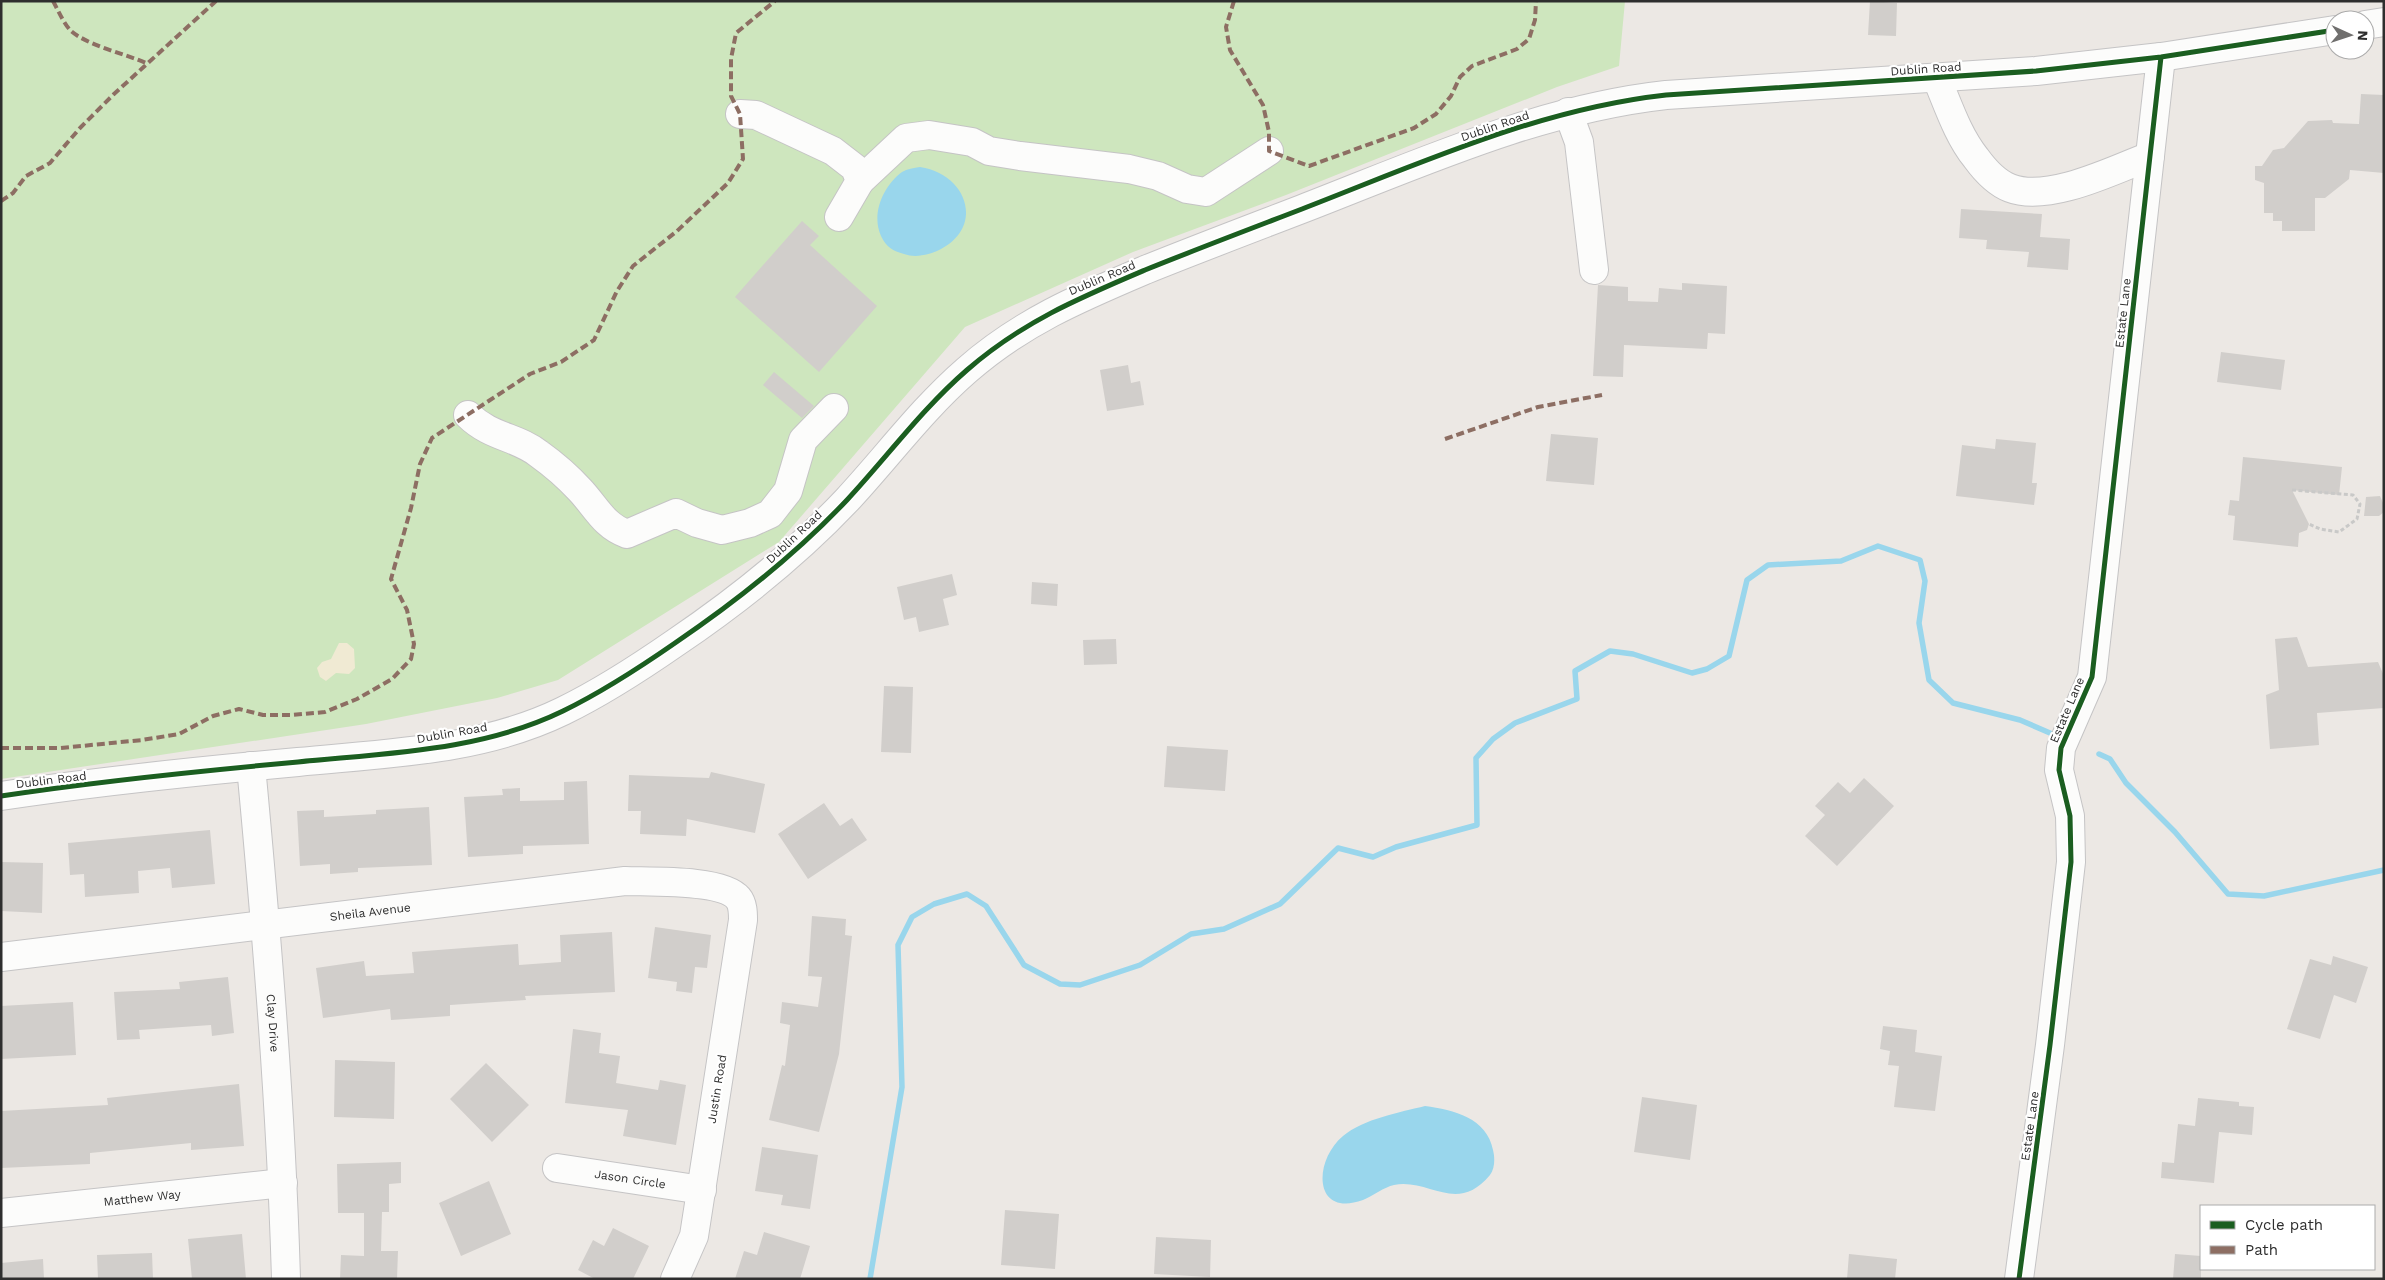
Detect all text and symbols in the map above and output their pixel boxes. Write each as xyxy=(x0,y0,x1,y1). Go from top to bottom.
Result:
north arrow xyxy=(2325,10,2375,60)
text: N xyxy=(2355,30,2371,41)
street label: Dublin Road xyxy=(1890,60,1962,78)
street label: Dublin Road xyxy=(1459,108,1531,144)
street label: Dublin Road xyxy=(1066,258,1138,298)
street label: Estate Lane xyxy=(2112,277,2134,349)
street label: Dublin Road xyxy=(763,508,825,566)
street label: Estate Lane xyxy=(2047,675,2087,745)
street label: Dublin Road xyxy=(416,720,488,746)
street label: Dublin Road xyxy=(15,769,87,791)
street label: Sheila Avenue xyxy=(329,900,412,924)
street label: Clay Drive xyxy=(264,994,282,1053)
street label: Justin Road xyxy=(705,1054,729,1124)
street label: Estate Lane xyxy=(2018,1090,2042,1162)
street label: Jason Circle xyxy=(594,1167,667,1191)
street label: Matthew Way xyxy=(103,1187,182,1209)
legend xyxy=(2200,1205,2375,1270)
text: Cycle path xyxy=(2245,1216,2323,1234)
text: Path xyxy=(2245,1241,2278,1259)

